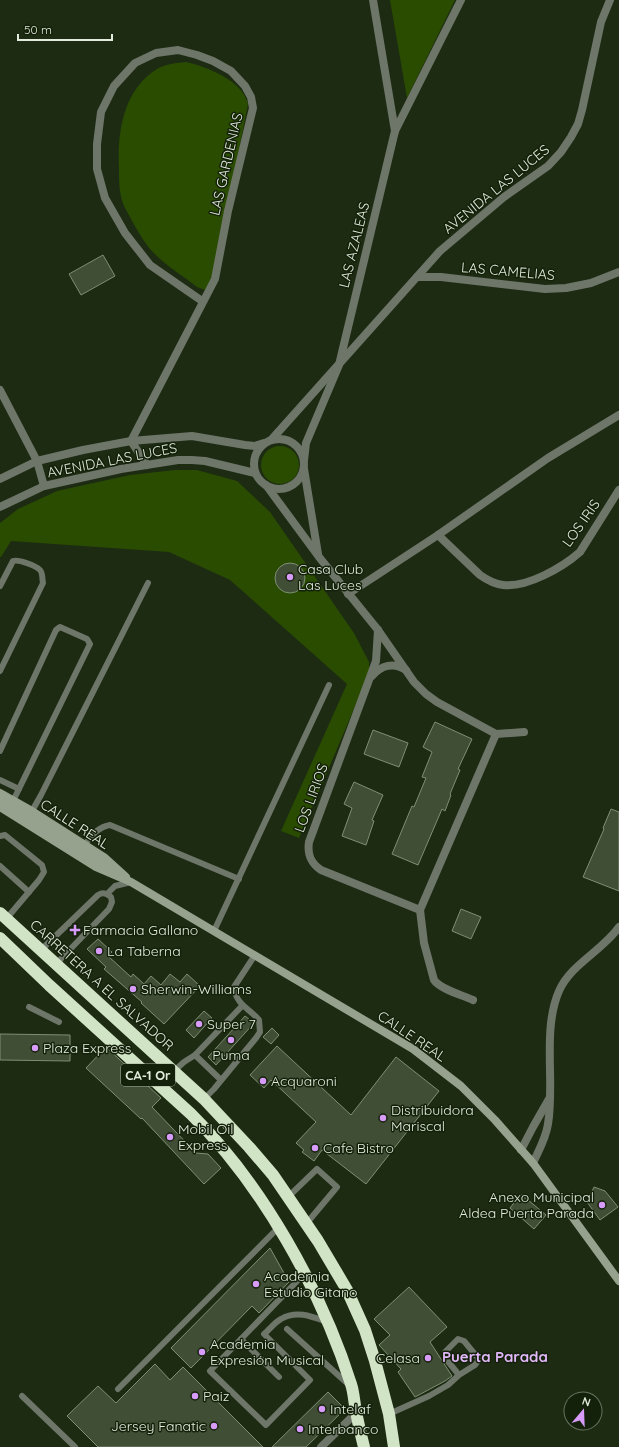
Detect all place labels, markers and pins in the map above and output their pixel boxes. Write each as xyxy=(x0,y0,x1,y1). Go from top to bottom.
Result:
place label: Casa Club Las Luces xyxy=(298,560,363,594)
marker: Casa Club Las Luces xyxy=(285,572,295,582)
place label: Farmacia Gallano xyxy=(83,921,198,939)
marker: Farmacia Gallano xyxy=(70,925,80,935)
place label: La Taberna xyxy=(107,942,181,960)
marker: La Taberna xyxy=(94,946,104,956)
place label: Sherwin-Williams xyxy=(141,980,252,998)
marker: Sherwin-Williams xyxy=(128,984,138,994)
place label: Super 7 xyxy=(207,1015,256,1033)
marker: Super 7 xyxy=(194,1019,204,1029)
marker: Puma xyxy=(226,1035,236,1045)
place label: Plaza Express xyxy=(43,1039,131,1057)
marker: Plaza Express xyxy=(30,1043,40,1053)
place label: Puma xyxy=(212,1046,250,1064)
place label: Acquaroni xyxy=(271,1072,337,1090)
marker: Acquaroni xyxy=(258,1076,268,1086)
place label: Distribuidora Mariscal xyxy=(391,1101,474,1135)
marker: Distribuidora Mariscal xyxy=(378,1113,388,1123)
place label: Mobil Oil Express xyxy=(178,1120,234,1154)
marker: Mobil Oil Express xyxy=(165,1132,175,1142)
place label: Cafe Bistro xyxy=(323,1139,394,1157)
marker: Cafe Bistro xyxy=(310,1143,320,1153)
place label: Anexo Municipal Aldea Puerta Parada xyxy=(459,1188,594,1222)
marker: Anexo Municipal Aldea Puerta Parada xyxy=(597,1200,607,1210)
place label: Academia Estudio Gitano xyxy=(264,1267,358,1301)
marker: Academia Estudio Gitano xyxy=(251,1279,261,1289)
place label: Academia Expresión Musical xyxy=(210,1335,324,1369)
marker: Academia Expresión Musical xyxy=(197,1347,207,1357)
place label: Celasa xyxy=(376,1349,420,1367)
marker: Celasa xyxy=(423,1353,433,1363)
place label: Paiz xyxy=(203,1387,230,1405)
marker: Paiz xyxy=(190,1391,200,1401)
place label: Intelaf xyxy=(330,1400,371,1418)
marker: Intelaf xyxy=(317,1404,327,1414)
place label: Jersey Fanatic xyxy=(111,1417,206,1435)
place label: Interbanco xyxy=(308,1420,378,1438)
marker: Jersey Fanatic xyxy=(209,1421,219,1431)
marker: Interbanco xyxy=(295,1424,305,1434)

